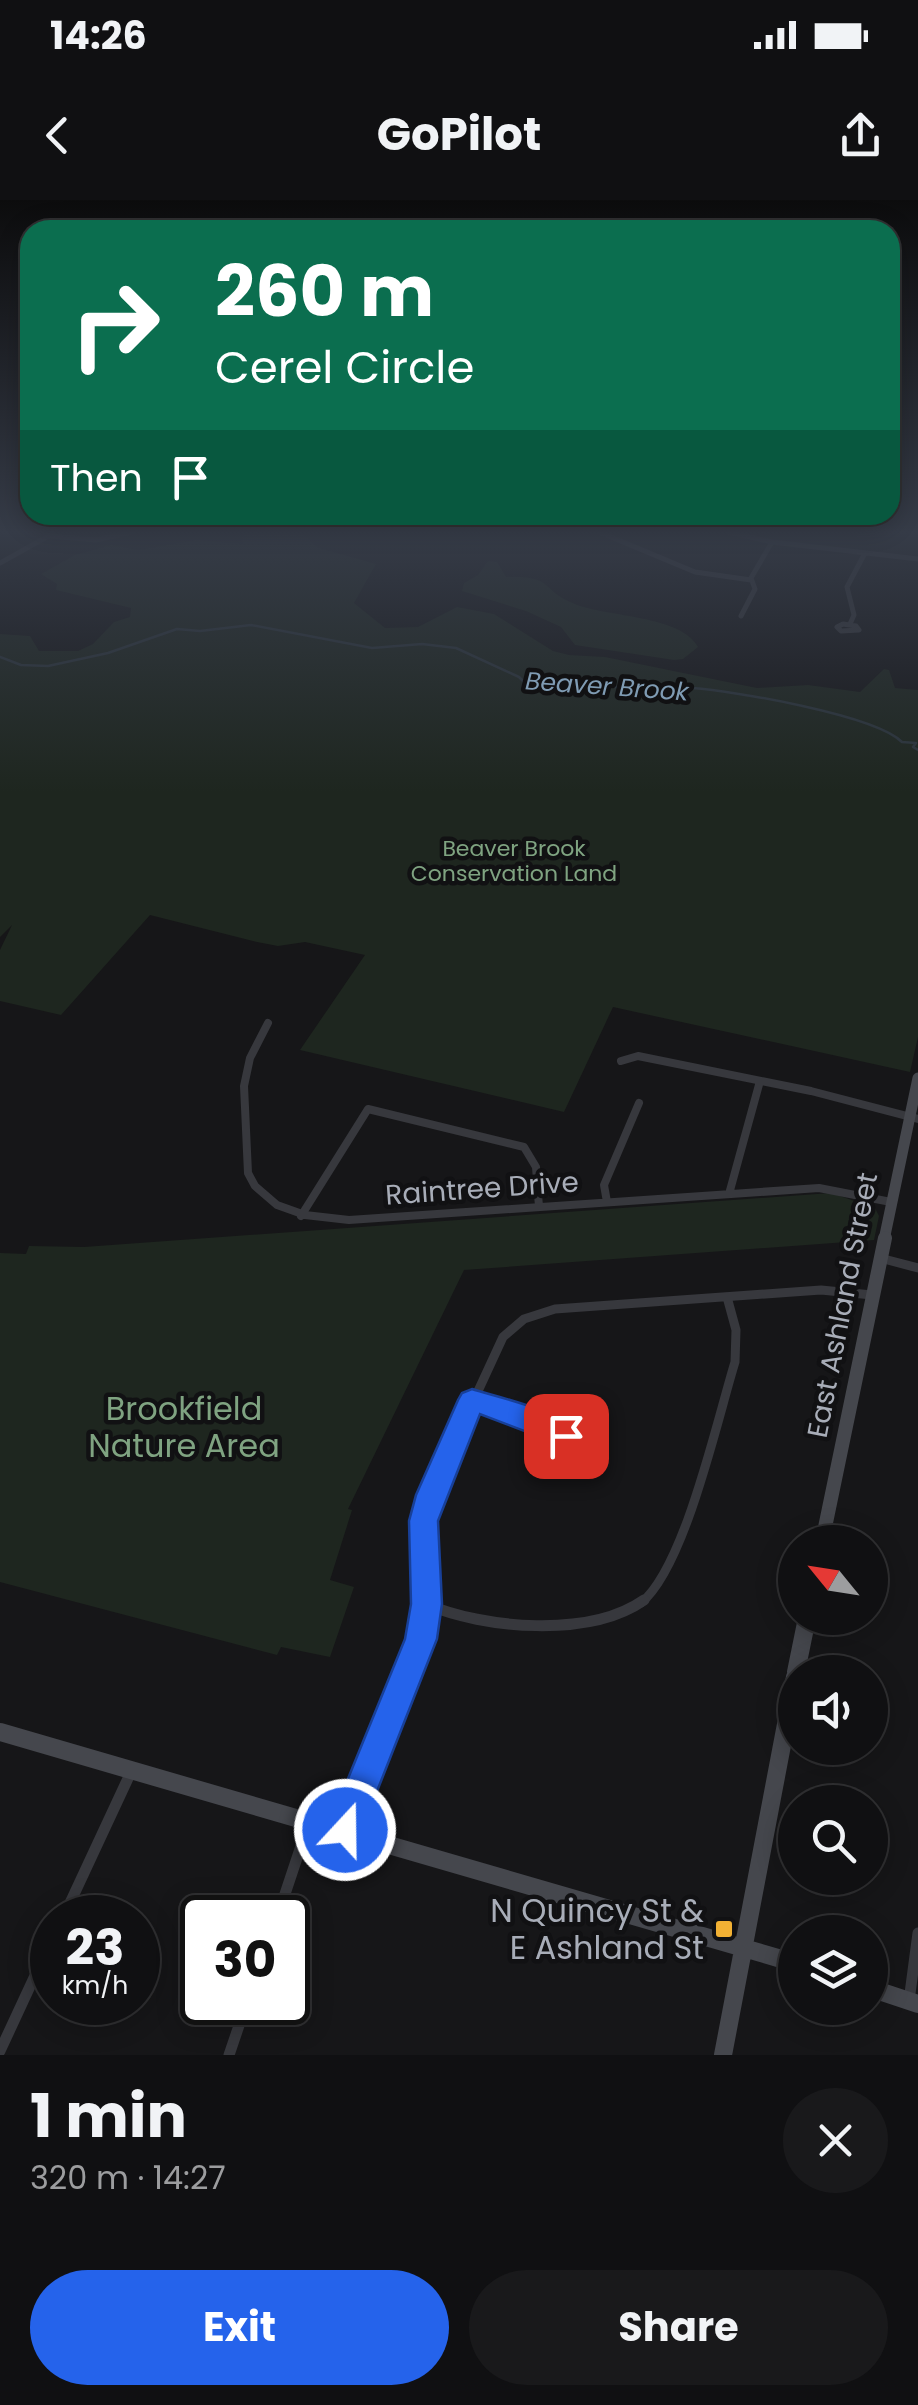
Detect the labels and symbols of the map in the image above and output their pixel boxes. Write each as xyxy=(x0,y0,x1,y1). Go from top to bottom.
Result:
water label: Beaver Brook xyxy=(524,663,691,710)
park label: Beaver Brook Conservation Land xyxy=(411,833,617,889)
street label: Raintree Drive xyxy=(384,1162,580,1215)
street label: East Ashland Street xyxy=(798,1169,887,1441)
park label: Brookfield Nature Area xyxy=(88,1386,280,1468)
pin xyxy=(524,1394,609,1479)
north arrow xyxy=(778,1525,888,1635)
position arrow xyxy=(293,1778,397,1882)
place label: N Quincy St & E Ashland St xyxy=(490,1888,704,1970)
speed limit sign: 30 xyxy=(180,1895,310,2025)
marker: N Quincy St & E Ashland St xyxy=(713,1918,735,1940)

